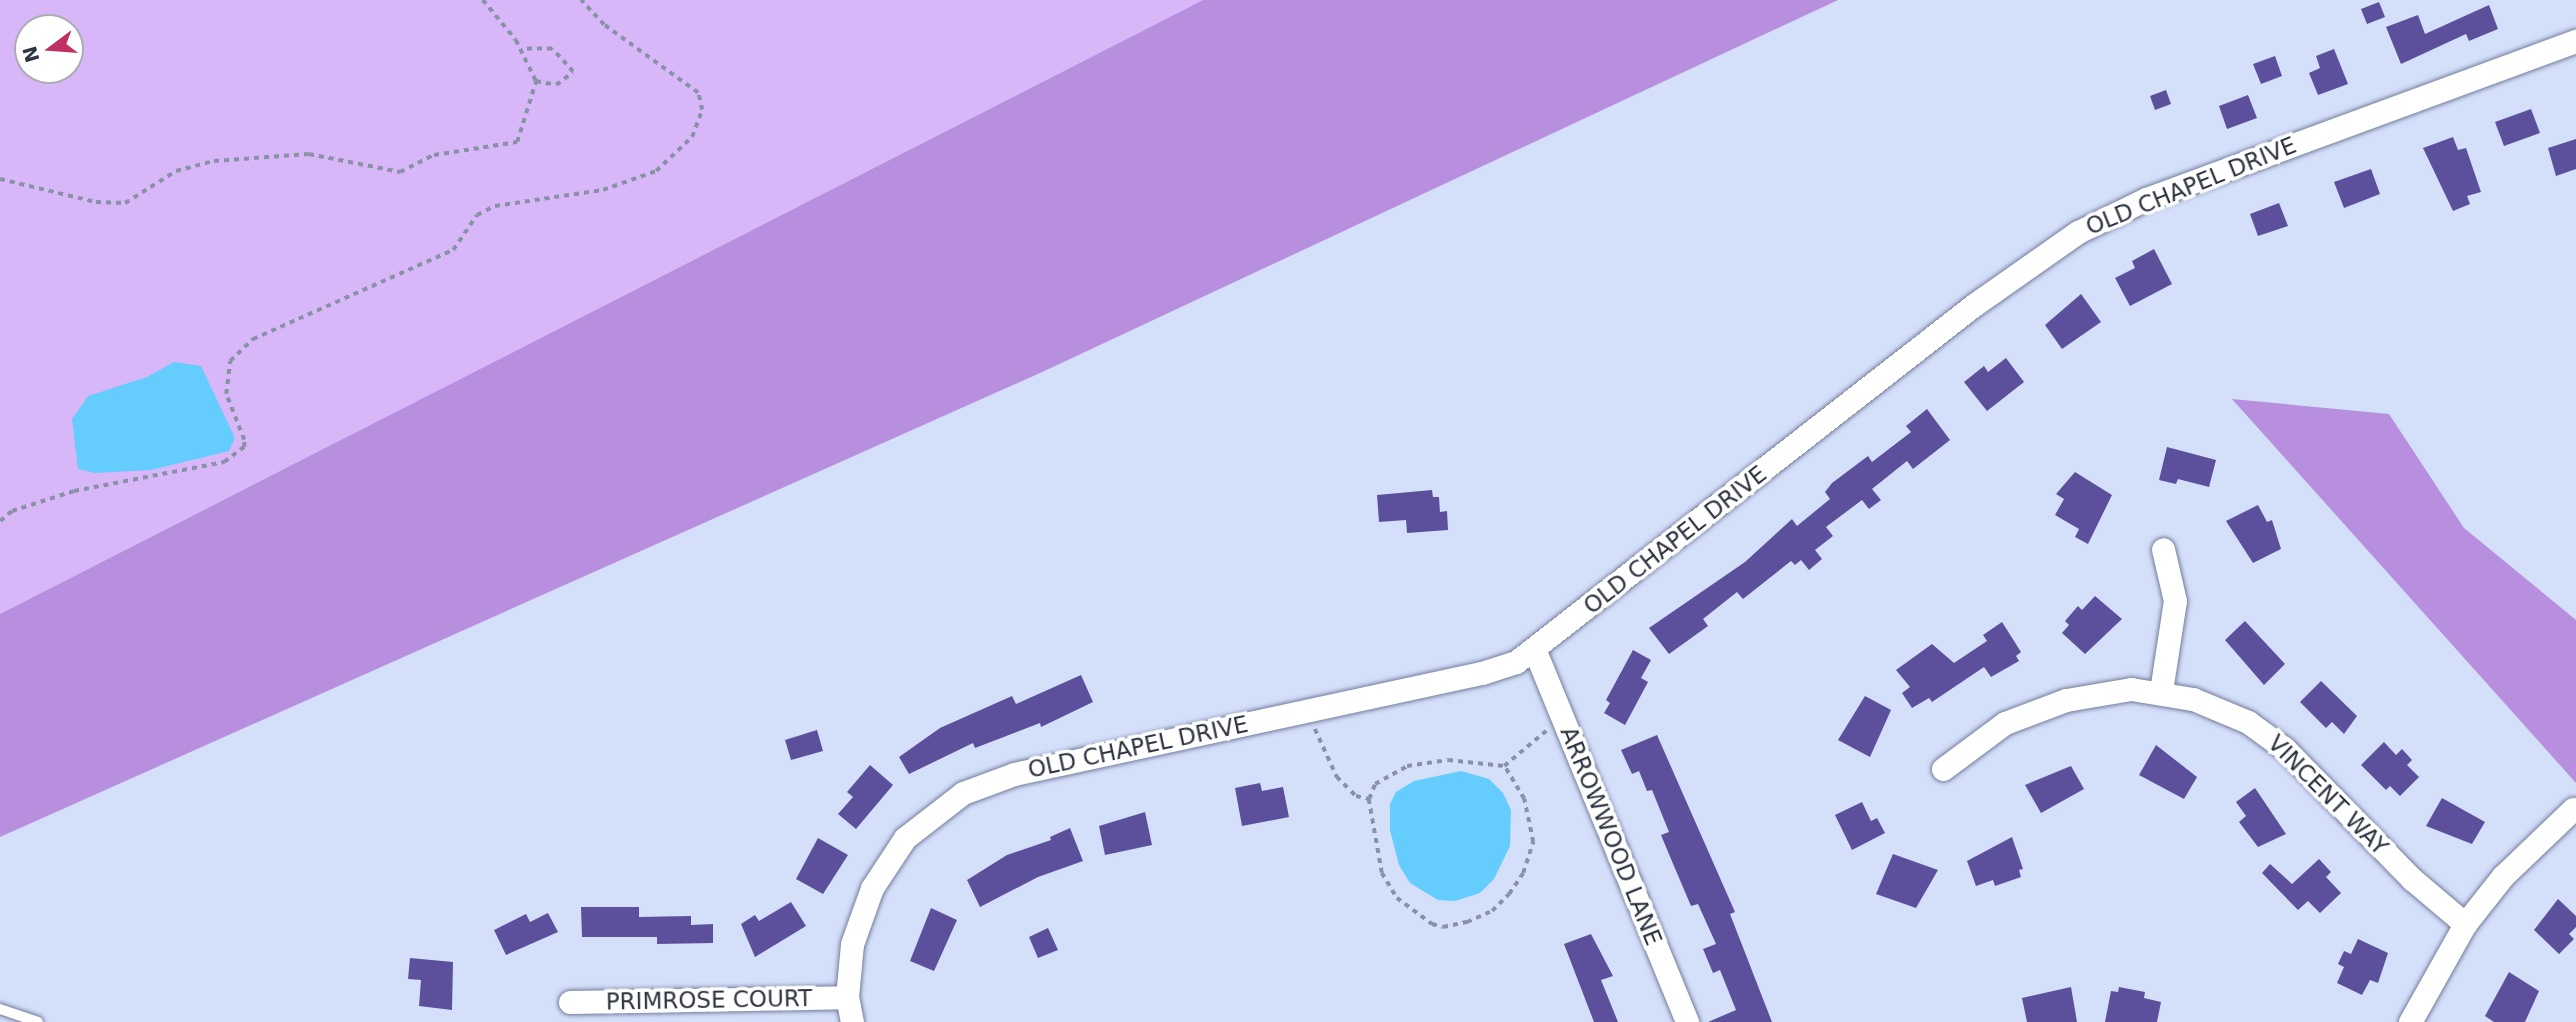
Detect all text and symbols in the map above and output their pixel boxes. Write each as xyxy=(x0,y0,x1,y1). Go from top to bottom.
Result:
north arrow xyxy=(14,14,84,84)
text: N xyxy=(18,44,44,65)
street label: OLD CHAPEL DRIVE xyxy=(2082,131,2300,241)
street label: OLD CHAPEL DRIVE xyxy=(1578,460,1772,620)
street label: OLD CHAPEL DRIVE xyxy=(1025,710,1251,784)
street label: ARROWWOOD LANE xyxy=(1555,723,1667,949)
street label: VINCENT WAY xyxy=(2262,729,2394,861)
street label: PRIMROSE COURT xyxy=(606,984,812,1016)

